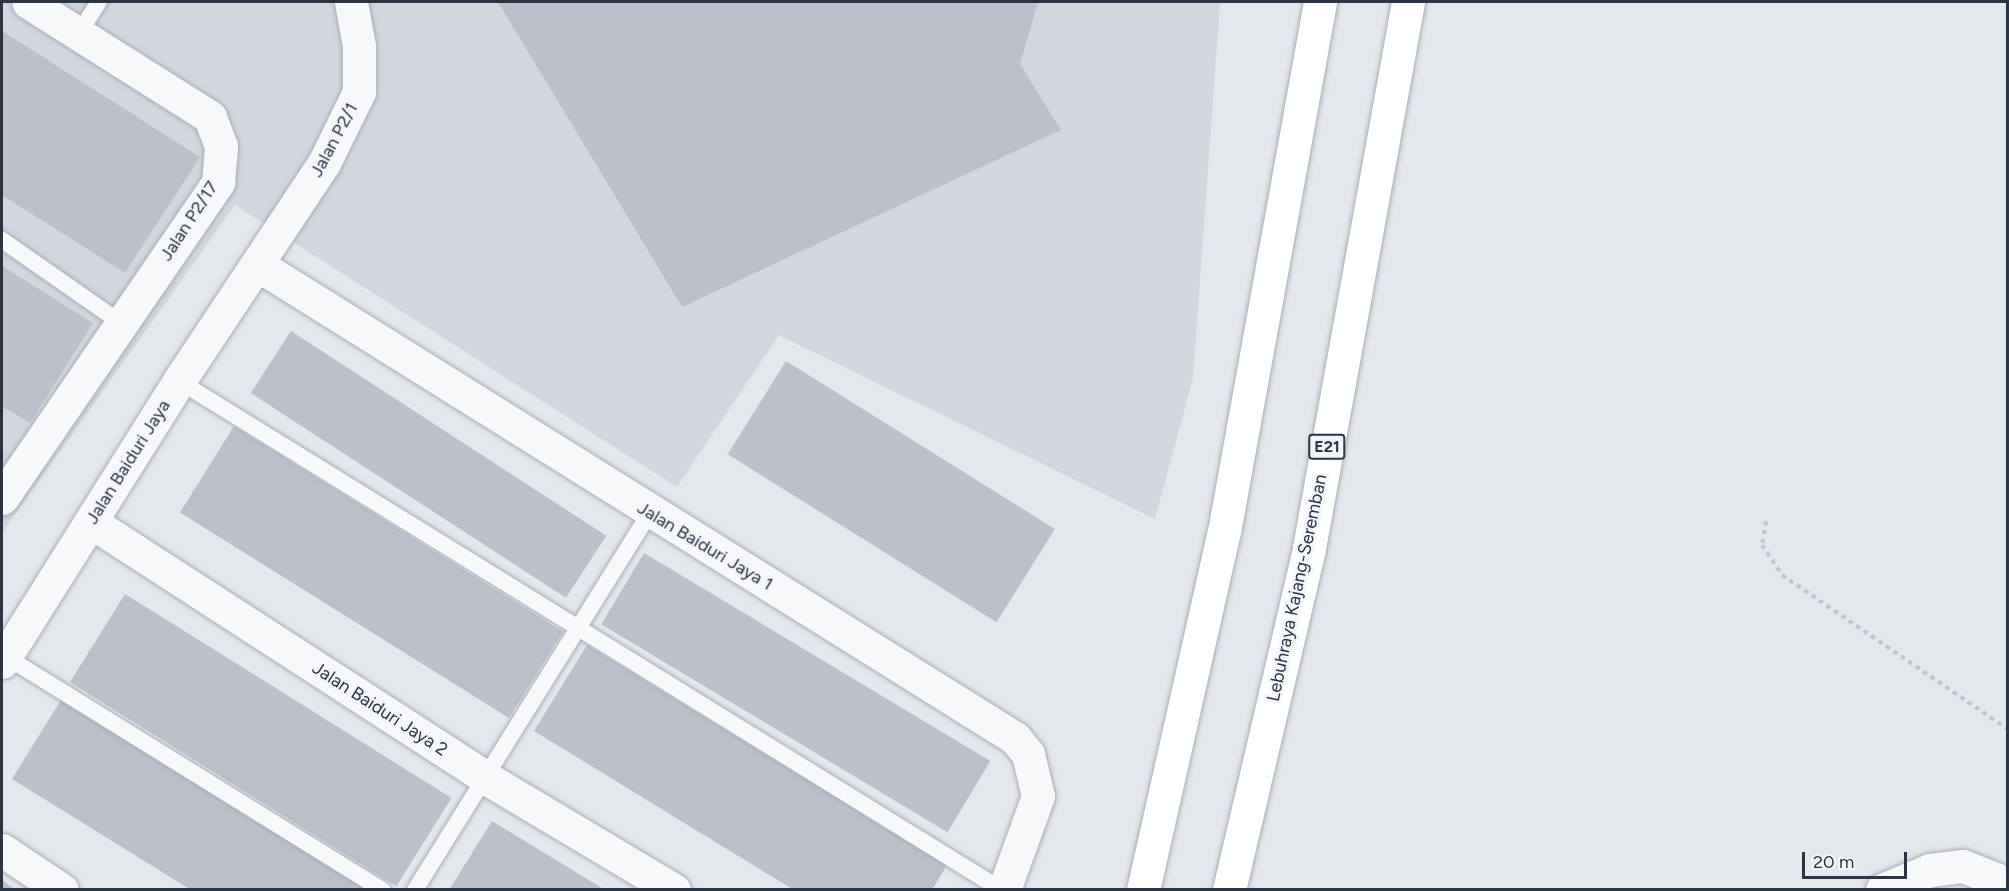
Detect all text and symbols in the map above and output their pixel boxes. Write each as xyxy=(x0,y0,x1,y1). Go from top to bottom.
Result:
street label: Jalan P2/1 xyxy=(305,99,363,181)
street label: Jalan P2/17 xyxy=(155,177,223,265)
street label: Jalan Baiduri Jaya xyxy=(81,396,175,528)
road number: E21 xyxy=(1308,434,1346,460)
street label: Lebuhraya Kajang-Seremban xyxy=(1262,472,1332,704)
street label: Jalan Baiduri Jaya 1 xyxy=(633,497,777,595)
street label: Jalan Baiduri Jaya 2 xyxy=(308,657,452,761)
scale bar xyxy=(1805,840,1910,878)
text: 20 m xyxy=(1813,851,1854,873)

